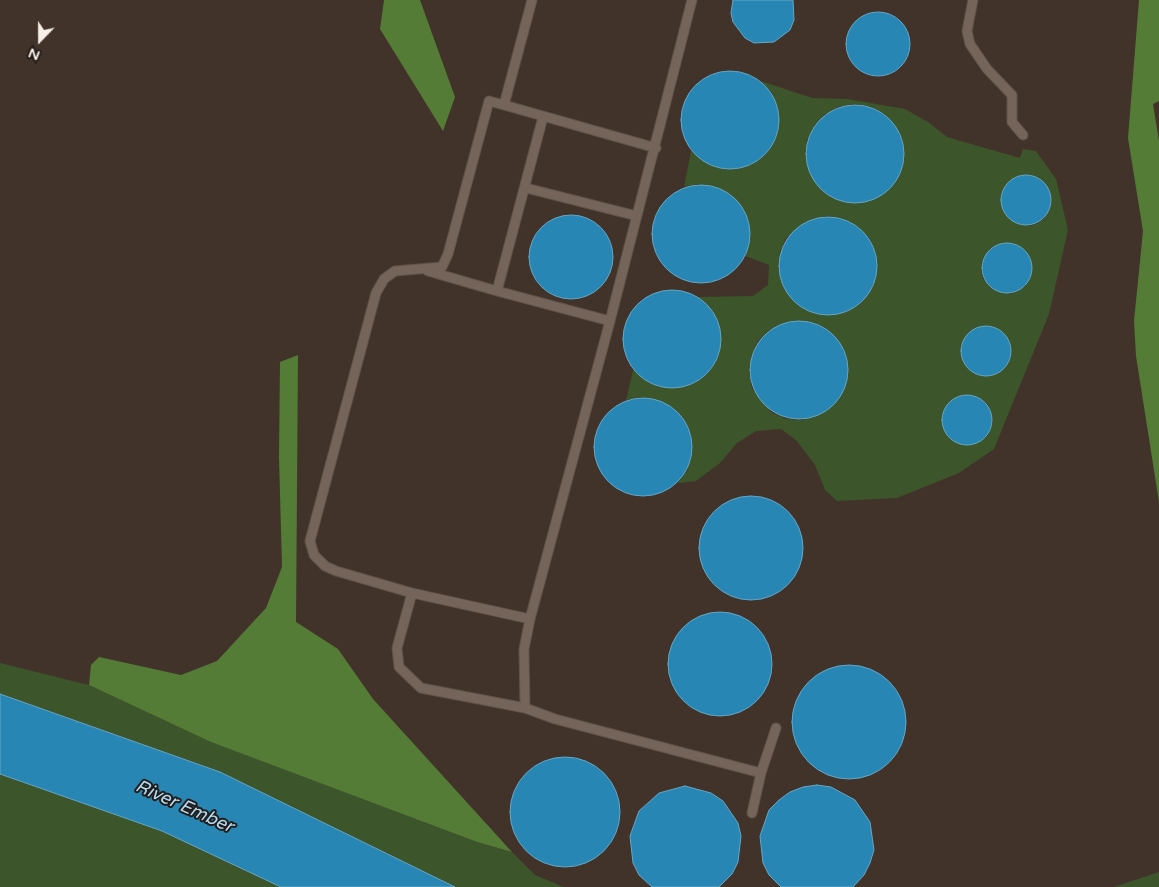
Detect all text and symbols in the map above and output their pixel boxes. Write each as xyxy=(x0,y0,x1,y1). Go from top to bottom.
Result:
north arrow xyxy=(15,15,65,65)
text: N xyxy=(26,44,43,64)
water label: River Ember xyxy=(132,776,236,838)

